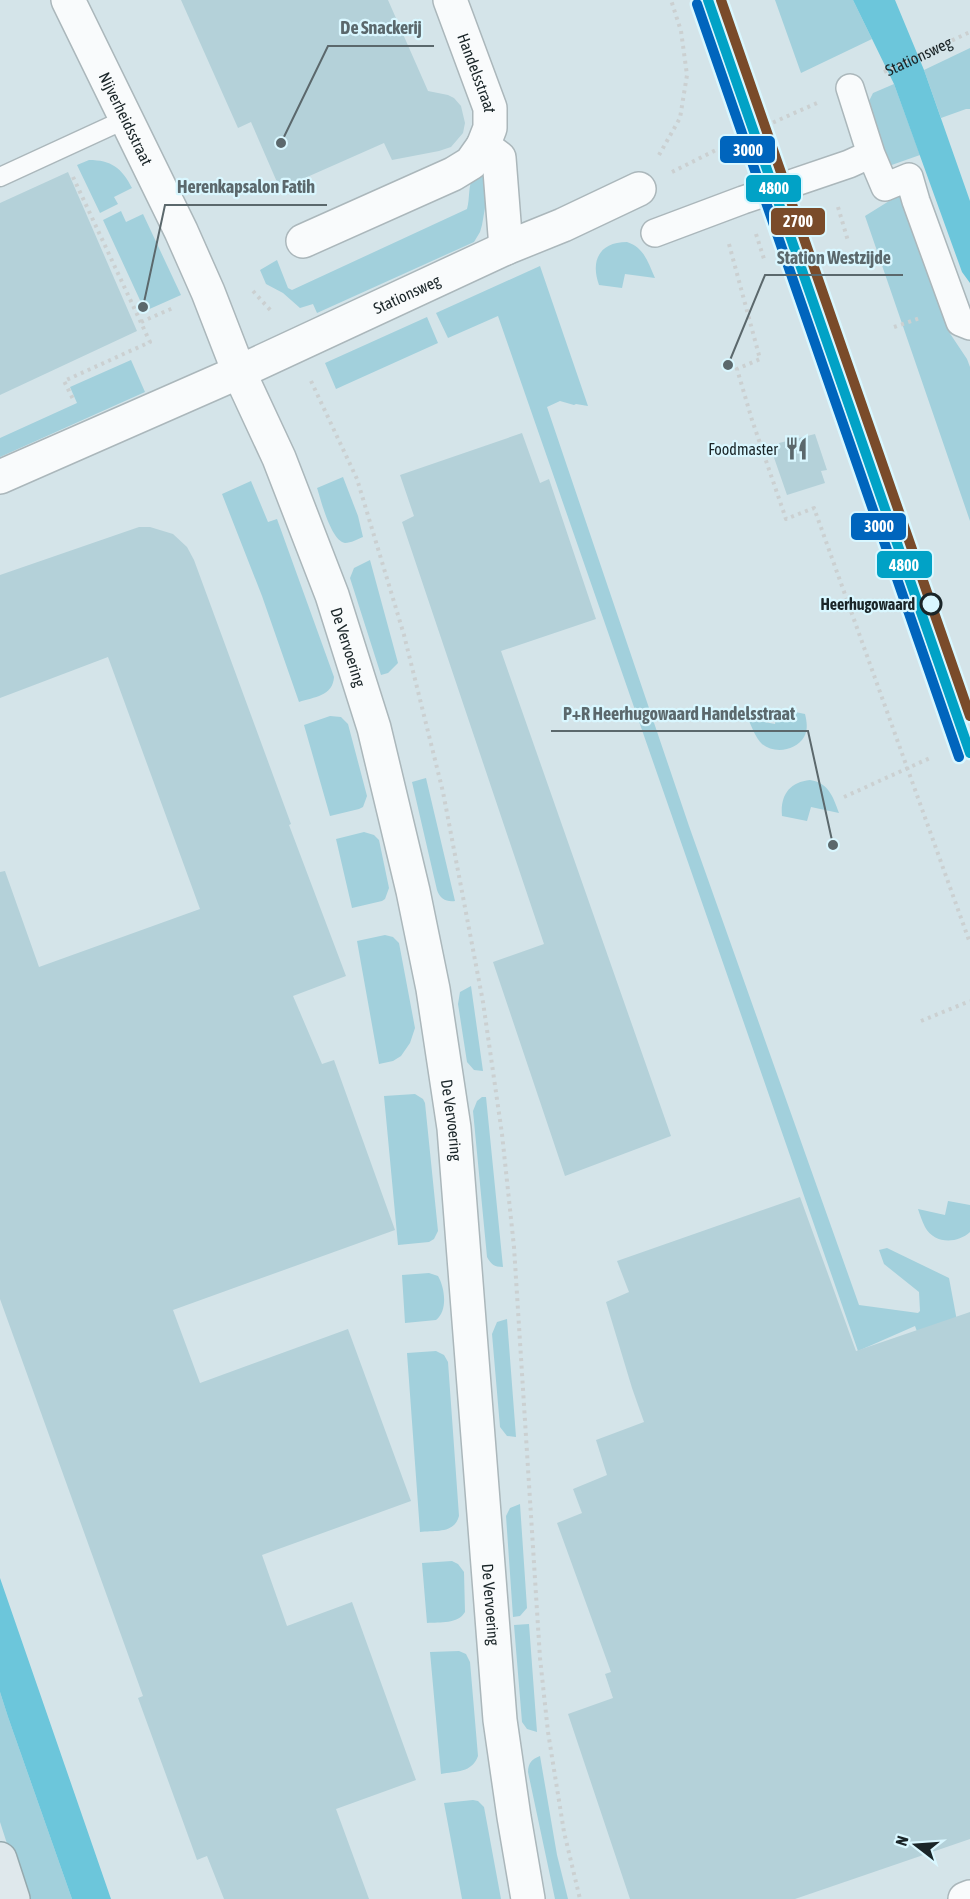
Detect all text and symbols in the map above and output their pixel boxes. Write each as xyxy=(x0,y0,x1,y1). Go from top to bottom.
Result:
callout: De Snackerij xyxy=(328,10,434,46)
text: De Snackerij xyxy=(340,17,422,38)
street label: Handelsstraat xyxy=(454,31,499,113)
street label: Stationsweg xyxy=(882,33,955,79)
street label: Nijverheidsstraat xyxy=(96,69,157,168)
line badge: 3000 xyxy=(719,135,776,164)
text: 3000 xyxy=(733,141,764,159)
callout: Herenkapsalon Fatih xyxy=(165,169,327,205)
line badge: 4800 xyxy=(745,174,802,203)
text: Herenkapsalon Fatih xyxy=(177,176,315,197)
text: 4800 xyxy=(758,179,790,197)
line badge: 2700 xyxy=(770,207,826,236)
text: 2700 xyxy=(783,212,814,230)
callout: Station Westzijde xyxy=(765,239,903,275)
text: Station Westzijde xyxy=(777,247,891,268)
street label: Stationsweg xyxy=(370,271,444,317)
restaurant icon: Foodmaster xyxy=(783,436,809,462)
place label: Foodmaster xyxy=(708,440,778,458)
line badge: 3000 xyxy=(850,512,907,541)
text: 3000 xyxy=(864,517,895,535)
line badge: 4800 xyxy=(876,550,933,579)
text: 4800 xyxy=(888,556,920,574)
marker: Heerhugowaard xyxy=(920,593,942,615)
place label: Heerhugowaard xyxy=(821,595,915,613)
street label: De Vervoering xyxy=(327,605,369,689)
callout: P+R Heerhugowaard Handelsstraat xyxy=(551,695,808,731)
text: P+R Heerhugowaard Handelsstraat xyxy=(563,703,796,724)
street label: De Vervoering xyxy=(438,1078,466,1162)
street label: De Vervoering xyxy=(479,1563,503,1646)
north arrow xyxy=(886,1815,946,1875)
text: N xyxy=(892,1833,912,1848)

